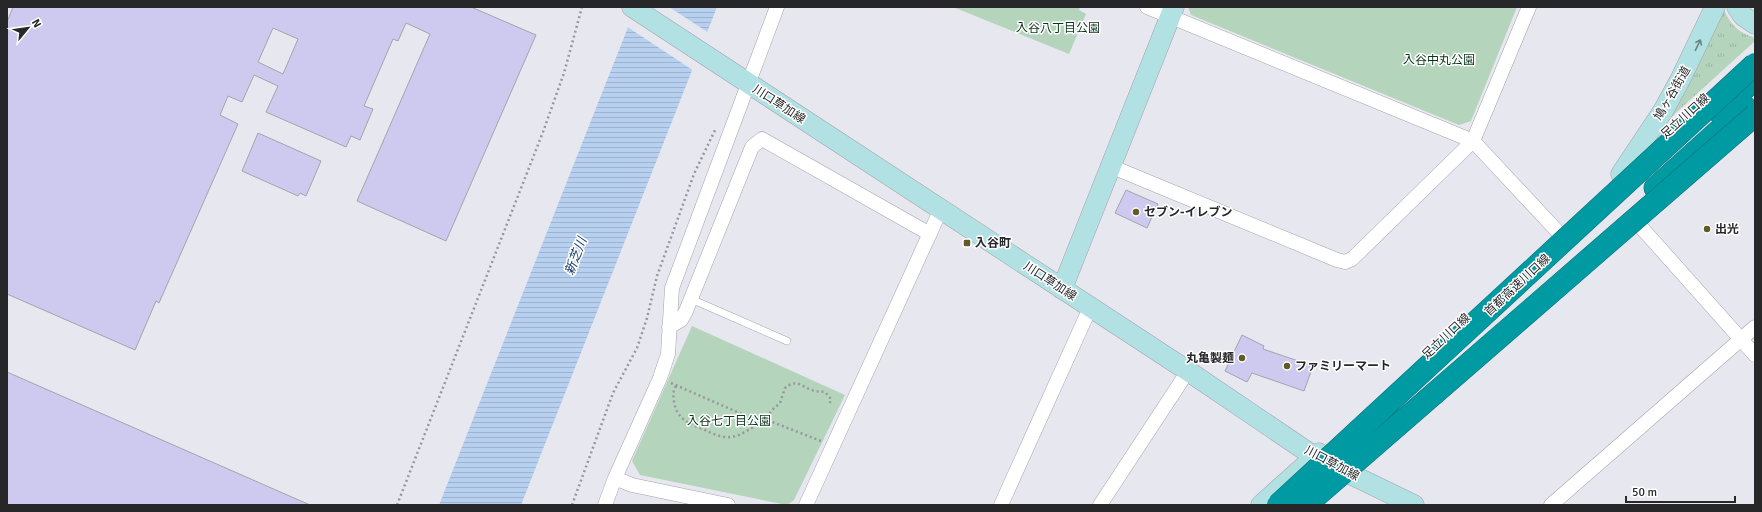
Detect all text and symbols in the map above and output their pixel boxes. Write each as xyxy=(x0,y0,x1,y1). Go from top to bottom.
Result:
north arrow xyxy=(8,8,48,48)
text: N xyxy=(29,17,44,30)
park label: 入谷八丁目公園 xyxy=(1016,21,1100,36)
one-way arrow xyxy=(1695,39,1702,51)
park label: 入谷中丸公園 xyxy=(1403,53,1475,68)
street label: 鳩ヶ谷街道 xyxy=(1651,64,1694,123)
street label: 川口草加線 xyxy=(749,82,808,127)
street label: 足立川口線 xyxy=(1658,91,1713,142)
place label: セブン-イレブン xyxy=(1144,205,1233,220)
marker: セブン-イレブン xyxy=(1131,207,1141,217)
place label: 出光 xyxy=(1715,222,1739,237)
marker: 出光 xyxy=(1702,224,1712,234)
water label: 新芝川 xyxy=(561,233,591,277)
place label: 入谷町 xyxy=(975,236,1011,251)
marker: 入谷町 xyxy=(962,238,972,248)
street label: 首都高速川口線 xyxy=(1482,251,1553,320)
street label: 川口草加線 xyxy=(1020,259,1079,304)
street label: 足立川口線 xyxy=(1419,310,1473,362)
place label: 丸亀製麺 xyxy=(1186,351,1234,366)
marker: 丸亀製麺 xyxy=(1237,353,1247,363)
place label: ファミリーマート xyxy=(1295,359,1391,374)
marker: ファミリーマート xyxy=(1282,361,1292,371)
park label: 入谷七丁目公園 xyxy=(687,414,771,429)
street label: 川口草加線 xyxy=(1302,443,1362,484)
scale bar xyxy=(1626,478,1735,504)
text: 50 m xyxy=(1632,485,1657,500)

